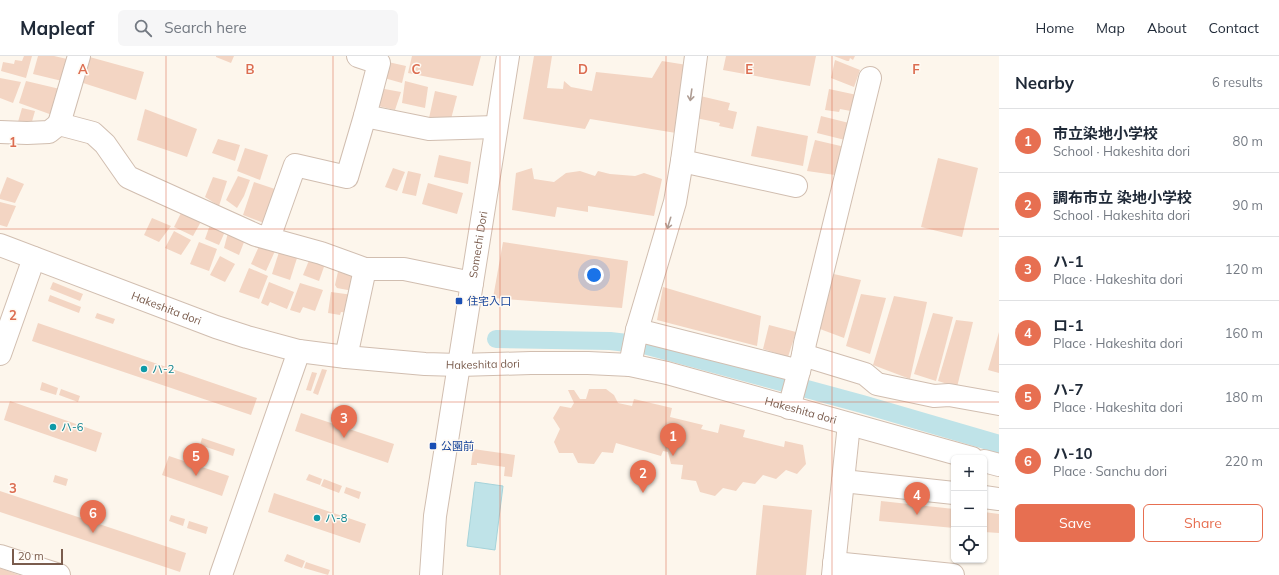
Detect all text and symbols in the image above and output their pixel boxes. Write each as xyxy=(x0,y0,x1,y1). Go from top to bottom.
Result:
search box xyxy=(118,10,398,46)
text: Mapleaf xyxy=(20,16,94,40)
icon: search xyxy=(132,17,154,39)
text: Search here xyxy=(164,18,247,37)
text: Home xyxy=(1035,19,1074,37)
text: Map xyxy=(1096,19,1125,37)
text: About xyxy=(1147,19,1187,37)
text: Contact xyxy=(1209,19,1259,37)
text: A xyxy=(78,61,88,77)
text: B xyxy=(246,61,255,77)
text: C xyxy=(412,61,421,77)
text: D xyxy=(578,61,588,77)
text: E xyxy=(745,61,753,77)
text: F xyxy=(912,61,920,77)
text: Nearby xyxy=(1015,72,1074,93)
text: 6 results xyxy=(1212,74,1263,90)
one-way arrow xyxy=(687,88,695,101)
text: 市立染地小学校 xyxy=(1053,124,1158,143)
text: 1 xyxy=(1024,133,1032,149)
text: 80 m xyxy=(1233,133,1263,149)
text: 1 xyxy=(9,134,17,150)
text: School · Hakeshita dori xyxy=(1053,143,1190,159)
text: 調布市立 染地小学校 xyxy=(1053,188,1192,207)
text: 2 xyxy=(1024,197,1032,213)
text: 90 m xyxy=(1233,197,1263,213)
text: School · Hakeshita dori xyxy=(1053,207,1190,223)
street label: Somechi Dori xyxy=(466,210,490,279)
one-way arrow xyxy=(665,216,672,229)
text: ハ-1 xyxy=(1053,252,1084,271)
text: 3 xyxy=(1024,261,1032,277)
text: 120 m xyxy=(1225,261,1263,277)
your location xyxy=(584,265,604,285)
text: Place · Hakeshita dori xyxy=(1053,271,1183,287)
street label: Hakeshita dori xyxy=(129,289,203,328)
place label: 住宅入口 xyxy=(467,294,511,308)
marker: 住宅入口 xyxy=(454,296,464,306)
text: 2 xyxy=(9,307,17,323)
text: ロ-1 xyxy=(1053,316,1084,335)
text: 4 xyxy=(1024,325,1032,341)
text: 160 m xyxy=(1225,325,1263,341)
text: Place · Hakeshita dori xyxy=(1053,335,1183,351)
street label: Hakeshita dori xyxy=(446,356,520,372)
place label: ハ-2 xyxy=(152,362,175,376)
marker: ハ-2 xyxy=(139,364,149,374)
text: ハ-7 xyxy=(1053,380,1084,399)
text: 5 xyxy=(1024,389,1032,405)
text: 180 m xyxy=(1225,389,1263,405)
street label: Hakeshita dori xyxy=(763,394,838,427)
text: Place · Hakeshita dori xyxy=(1053,399,1183,415)
pin: 3 xyxy=(331,405,357,438)
place label: ハ-6 xyxy=(61,420,84,434)
marker: ハ-6 xyxy=(48,422,58,432)
pin: 1 xyxy=(660,423,686,456)
place label: 公園前 xyxy=(441,439,474,453)
marker: 公園前 xyxy=(428,441,438,451)
pin: 5 xyxy=(183,443,209,476)
text: ハ-10 xyxy=(1053,444,1093,463)
text: 6 xyxy=(1024,453,1032,469)
text: 220 m xyxy=(1225,453,1263,469)
map controls xyxy=(951,455,987,563)
button: + xyxy=(951,455,987,491)
pin: 2 xyxy=(630,460,656,493)
text: Place · Sanchu dori xyxy=(1053,463,1167,479)
text: 3 xyxy=(9,480,17,496)
pin: 4 xyxy=(904,482,930,515)
button: − xyxy=(951,491,987,527)
pin: 6 xyxy=(80,500,106,533)
button: Save xyxy=(1015,504,1135,542)
button: Share xyxy=(1143,504,1263,542)
place label: ハ-8 xyxy=(325,511,348,525)
marker: ハ-8 xyxy=(312,513,322,523)
button: locate xyxy=(951,527,987,563)
scale bar xyxy=(12,547,63,566)
text: 20 m xyxy=(18,549,44,563)

